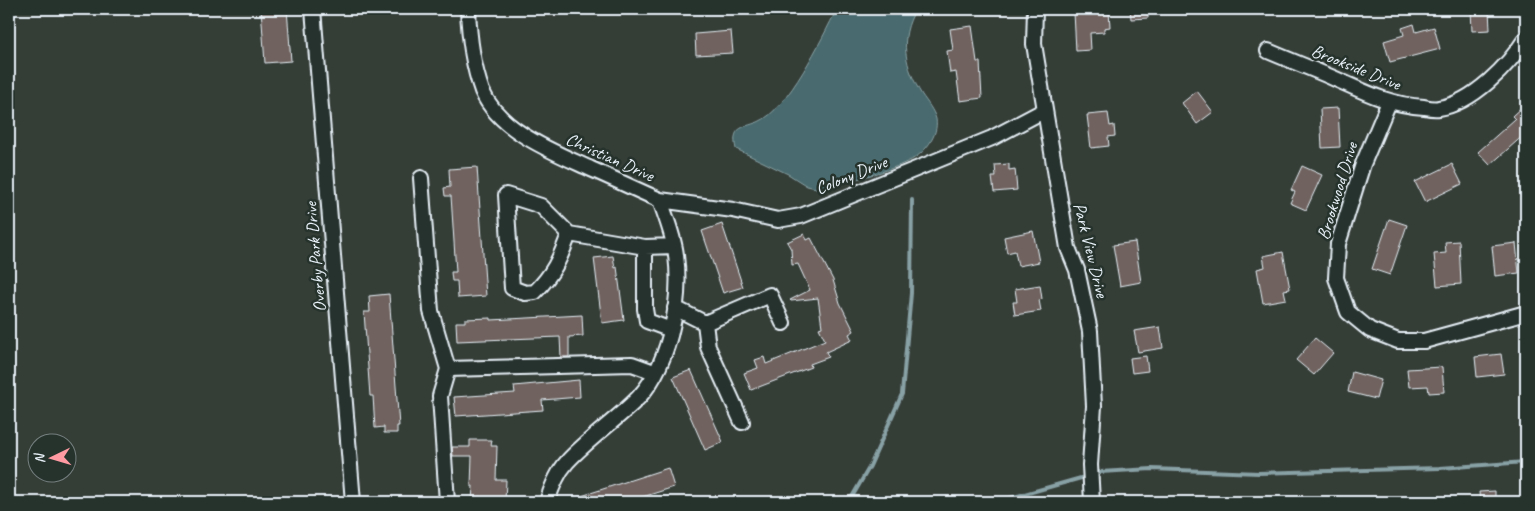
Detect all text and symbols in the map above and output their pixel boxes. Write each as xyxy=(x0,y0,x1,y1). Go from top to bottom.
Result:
street label: Brookside Drive xyxy=(1308,39,1405,95)
street label: Christian Drive xyxy=(562,128,659,187)
street label: Brookwood Drive xyxy=(1312,139,1363,242)
street label: Colony Drive xyxy=(812,150,891,199)
street label: Overby Park Drive xyxy=(299,200,331,313)
street label: Park View Drive xyxy=(1069,200,1114,301)
north arrow xyxy=(28,434,78,484)
text: N xyxy=(30,452,48,464)

